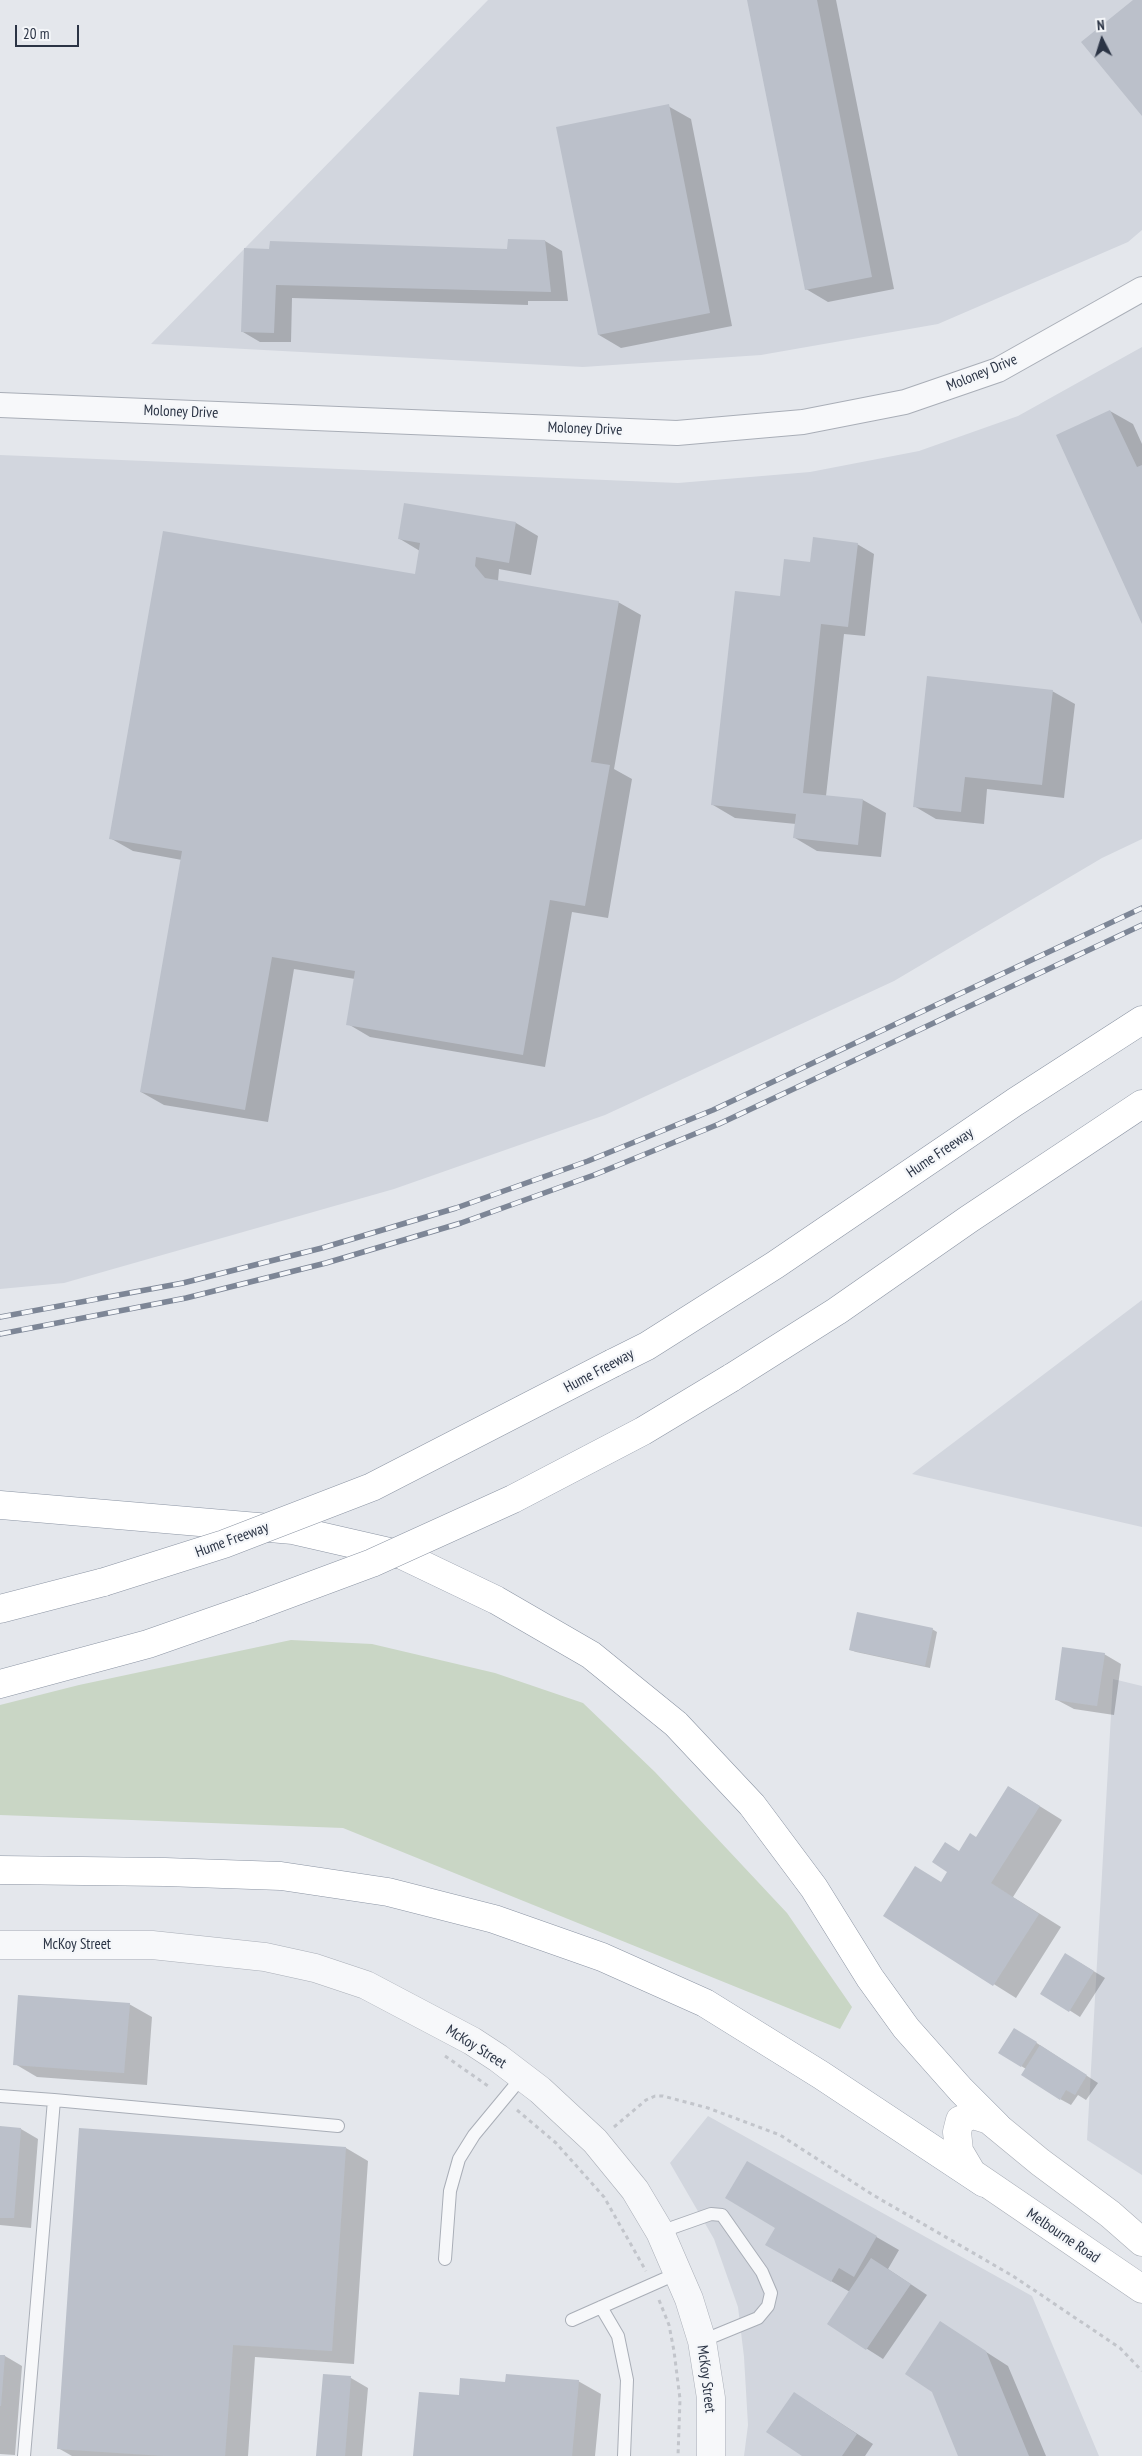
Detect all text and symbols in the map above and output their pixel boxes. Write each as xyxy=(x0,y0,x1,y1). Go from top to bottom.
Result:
scale bar xyxy=(18,15,81,47)
north arrow xyxy=(1077,15,1127,65)
text: N xyxy=(1096,16,1105,34)
text: 20 m xyxy=(23,24,49,43)
street label: Moloney Drive xyxy=(944,351,1020,395)
street label: Moloney Drive xyxy=(143,402,219,422)
street label: Moloney Drive xyxy=(547,419,623,439)
street label: Hume Freeway xyxy=(903,1124,977,1182)
street label: Hume Freeway xyxy=(561,1345,637,1397)
street label: Hume Freeway xyxy=(193,1518,271,1562)
street label: McKoy Street xyxy=(43,1936,111,1954)
street label: McKoy Street xyxy=(442,2021,510,2073)
street label: Melbourne Road xyxy=(1023,2205,1103,2267)
street label: McKoy Street xyxy=(693,2344,719,2414)

